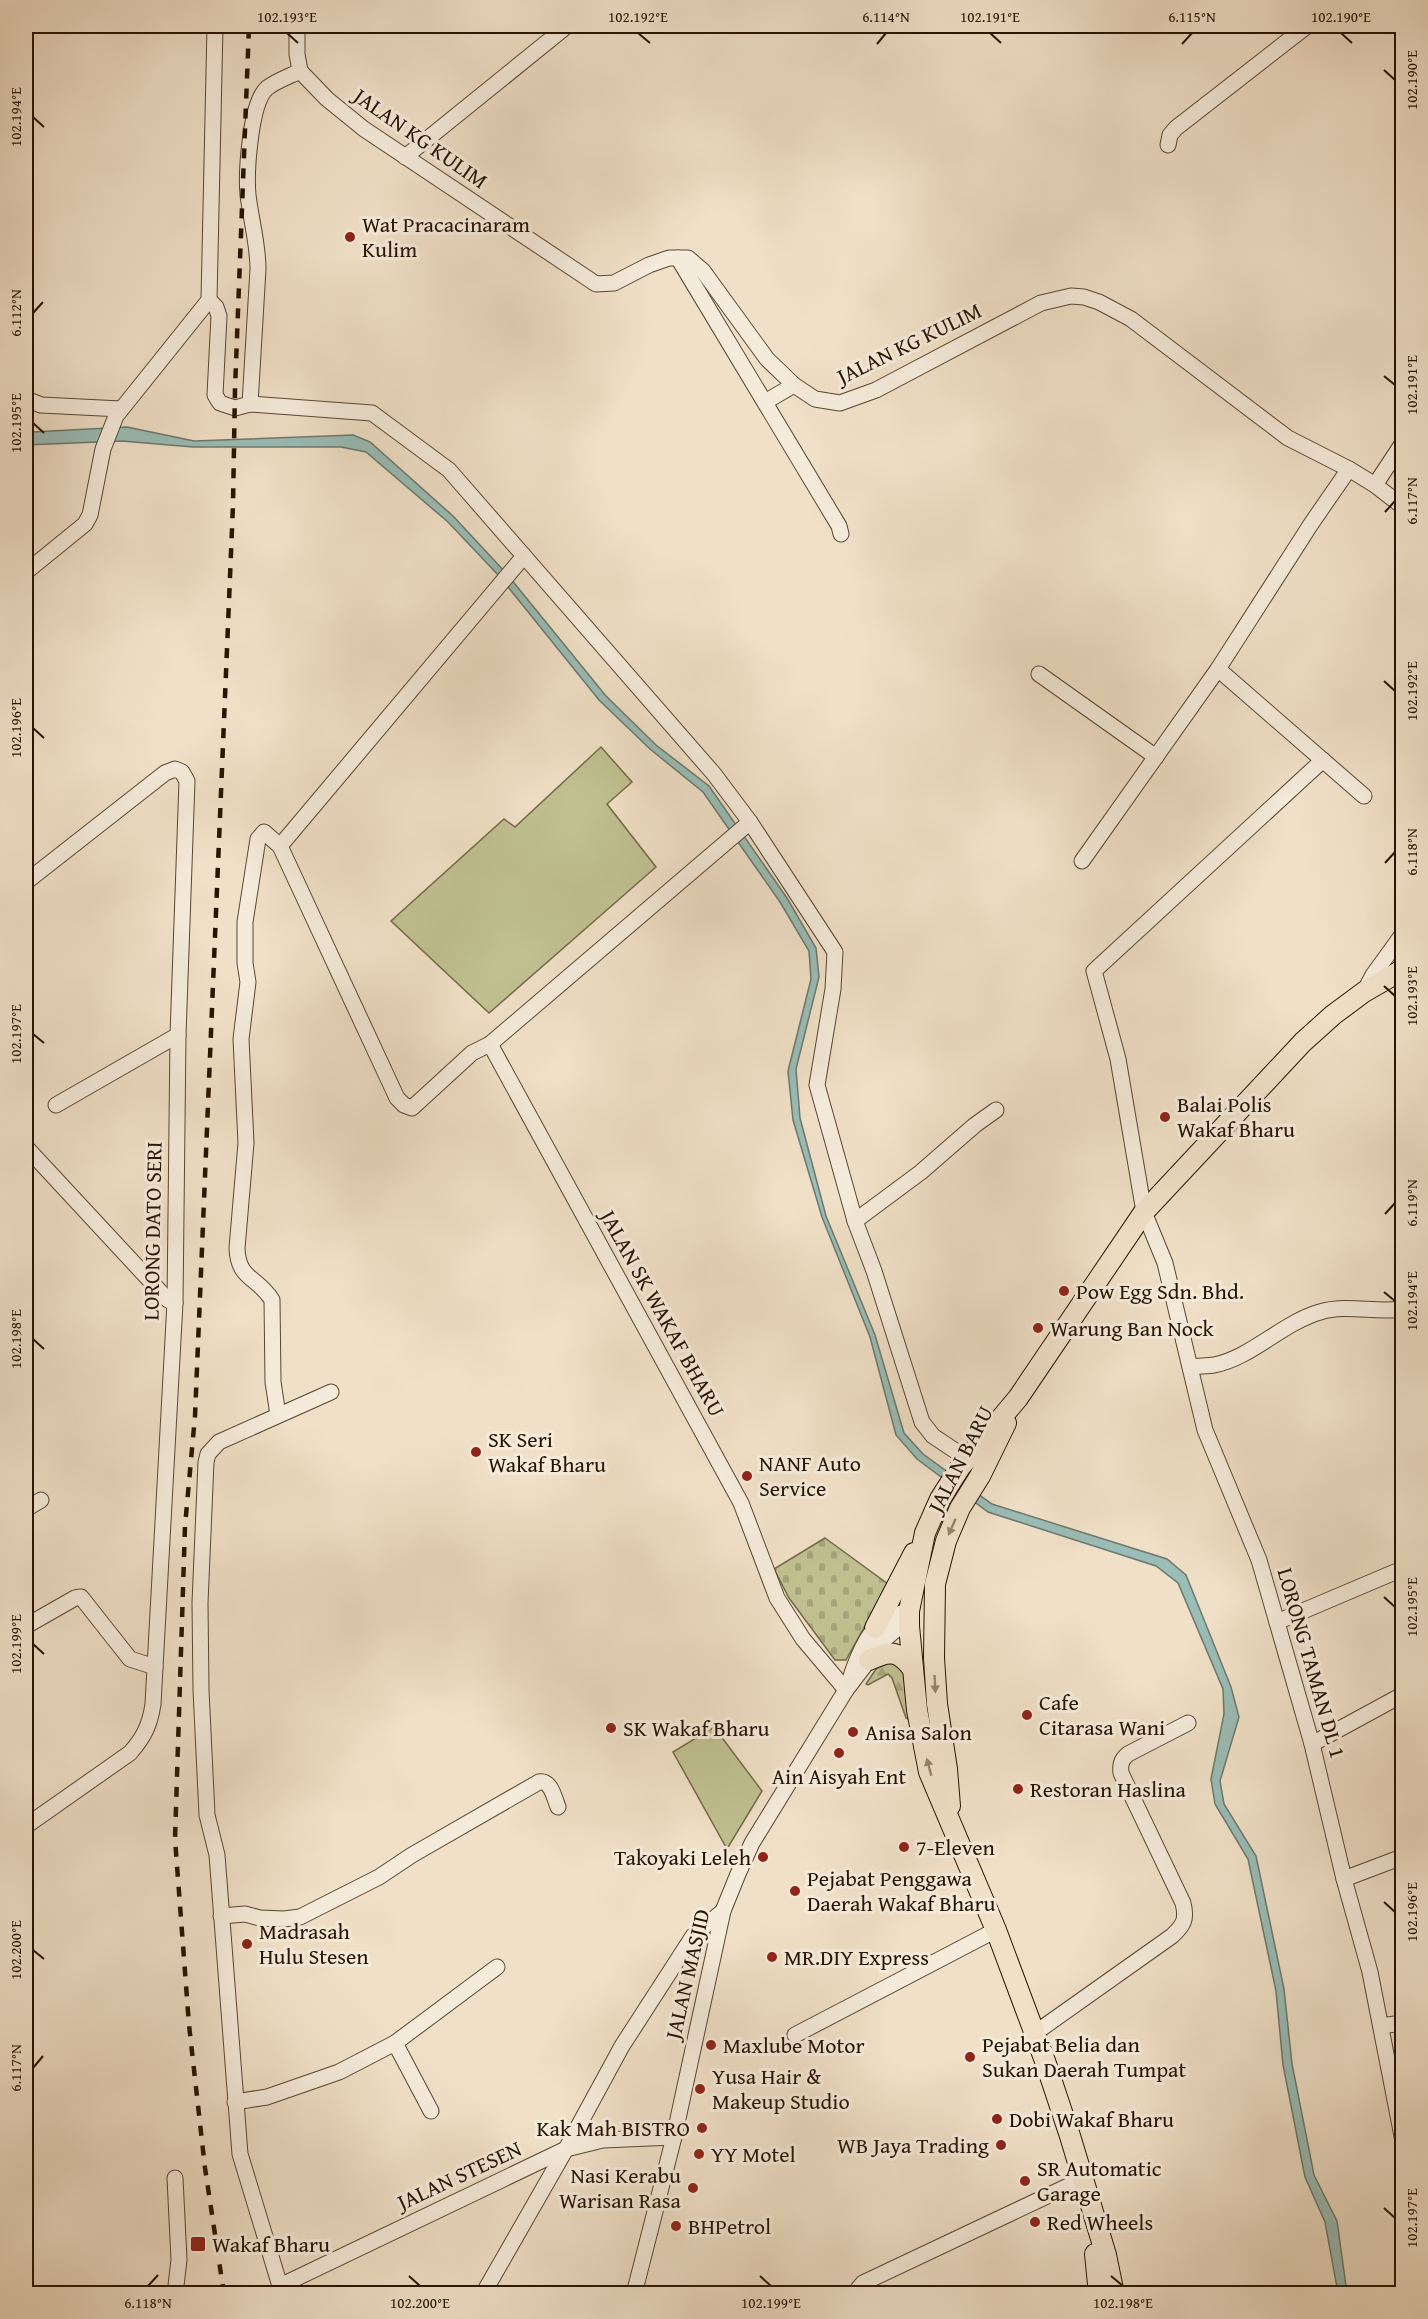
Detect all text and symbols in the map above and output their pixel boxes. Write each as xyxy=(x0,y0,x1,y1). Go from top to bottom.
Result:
text: 102.193°E xyxy=(257,6,317,27)
text: 102.192°E xyxy=(608,6,668,27)
text: 6.114°N xyxy=(862,6,910,27)
text: 102.191°E xyxy=(960,6,1020,27)
text: 6.115°N xyxy=(1168,6,1216,27)
text: 102.190°E xyxy=(1311,6,1371,27)
text: 102.190°E xyxy=(1401,50,1422,110)
street label: JALAN KG KULIM xyxy=(345,78,495,196)
text: 102.194°E xyxy=(5,87,26,147)
place label: Wat Pracacinaram Kulim xyxy=(362,208,530,265)
marker: Wat Pracacinaram Kulim xyxy=(343,230,357,244)
text: 6.112°N xyxy=(5,289,26,337)
street label: JALAN KG KULIM xyxy=(829,294,987,393)
text: 102.191°E xyxy=(1401,355,1422,415)
text: 102.195°E xyxy=(5,393,26,453)
text: 6.117°N xyxy=(1401,477,1422,525)
text: 102.192°E xyxy=(1401,661,1422,721)
text: 102.196°E xyxy=(5,698,26,758)
text: 6.118°N xyxy=(1401,828,1422,876)
text: 102.193°E xyxy=(1401,966,1422,1026)
text: 102.197°E xyxy=(5,1004,26,1064)
place label: Balai Polis Wakaf Bharu xyxy=(1177,1088,1295,1145)
marker: Balai Polis Wakaf Bharu xyxy=(1158,1110,1172,1124)
street label: LORONG DATO SERI xyxy=(134,1141,170,1321)
text: 6.119°N xyxy=(1401,1179,1422,1227)
street label: JALAN SK WAKAF BHARU xyxy=(591,1201,733,1422)
text: 102.194°E xyxy=(1401,1271,1422,1331)
place label: Pow Egg Sdn. Bhd. xyxy=(1076,1275,1244,1307)
marker: Pow Egg Sdn. Bhd. xyxy=(1057,1284,1071,1298)
text: 102.198°E xyxy=(5,1309,26,1369)
place label: Warung Ban Nock xyxy=(1050,1312,1214,1344)
marker: Warung Ban Nock xyxy=(1031,1321,1045,1335)
street label: JALAN BARU xyxy=(918,1400,1001,1521)
place label: SK Seri Wakaf Bharu xyxy=(488,1423,606,1480)
marker: SK Seri Wakaf Bharu xyxy=(469,1445,483,1459)
place label: NANF Auto Service xyxy=(759,1447,861,1504)
marker: NANF Auto Service xyxy=(740,1469,754,1483)
one-way arrow xyxy=(947,1518,957,1536)
street label: LORONG TAMAN DL 1 xyxy=(1269,1564,1355,1762)
text: 102.195°E xyxy=(1401,1577,1422,1637)
text: 102.199°E xyxy=(5,1614,26,1674)
one-way arrow xyxy=(931,1675,940,1694)
place label: Cafe Citarasa Wani xyxy=(1039,1686,1165,1743)
marker: Cafe Citarasa Wani xyxy=(1020,1708,1034,1722)
place label: SK Wakaf Bharu xyxy=(623,1712,770,1744)
place label: Anisa Salon xyxy=(865,1716,972,1748)
marker: SK Wakaf Bharu xyxy=(604,1721,618,1735)
marker: Anisa Salon xyxy=(846,1725,860,1739)
marker: Ain Aisyah Ent xyxy=(832,1746,846,1760)
one-way arrow xyxy=(923,1758,933,1776)
place label: Ain Aisyah Ent xyxy=(772,1760,906,1792)
place label: Restoran Haslina xyxy=(1030,1773,1187,1805)
marker: Restoran Haslina xyxy=(1011,1782,1025,1796)
place label: 7-Eleven xyxy=(916,1831,996,1863)
marker: 7-Eleven xyxy=(897,1840,911,1854)
place label: Takoyaki Leleh xyxy=(614,1841,752,1873)
marker: Takoyaki Leleh xyxy=(756,1850,770,1864)
place label: Pejabat Penggawa Daerah Wakaf Bharu xyxy=(807,1862,996,1919)
text: 102.196°E xyxy=(1401,1882,1422,1942)
marker: Pejabat Penggawa Daerah Wakaf Bharu xyxy=(788,1884,802,1898)
street label: JALAN MASJID xyxy=(656,1906,718,2045)
place label: Madrasah Hulu Stesen xyxy=(259,1915,369,1972)
text: 102.200°E xyxy=(5,1920,26,1980)
marker: Madrasah Hulu Stesen xyxy=(240,1937,254,1951)
place label: MR.DIY Express xyxy=(784,1941,929,1973)
marker: MR.DIY Express xyxy=(765,1950,779,1964)
place label: Pejabat Belia dan Sukan Daerah Tumpat xyxy=(982,2028,1186,2085)
place label: Maxlube Motor xyxy=(723,2029,865,2061)
marker: Maxlube Motor xyxy=(704,2038,718,2052)
text: 6.117°N xyxy=(5,2044,26,2092)
marker: Pejabat Belia dan Sukan Daerah Tumpat xyxy=(963,2050,977,2064)
place label: Yusa Hair & Makeup Studio xyxy=(712,2060,850,2117)
marker: Yusa Hair & Makeup Studio xyxy=(693,2082,707,2096)
place label: Dobi Wakaf Bharu xyxy=(1009,2103,1174,2135)
place label: Kak Mah BISTRO xyxy=(537,2112,690,2144)
marker: Dobi Wakaf Bharu xyxy=(990,2112,1004,2126)
marker: Kak Mah BISTRO xyxy=(695,2121,709,2135)
place label: WB Jaya Trading xyxy=(837,2129,989,2161)
street label: JALAN STESEN xyxy=(389,2132,526,2219)
place label: YY Motel xyxy=(711,2138,796,2170)
marker: WB Jaya Trading xyxy=(994,2138,1008,2152)
marker: YY Motel xyxy=(692,2147,706,2161)
place label: SR Automatic Garage xyxy=(1037,2152,1162,2209)
place label: Nasi Kerabu Warisan Rasa xyxy=(559,2159,682,2216)
marker: SR Automatic Garage xyxy=(1018,2174,1032,2188)
marker: Nasi Kerabu Warisan Rasa xyxy=(686,2181,700,2195)
text: 102.197°E xyxy=(1401,2188,1422,2248)
place label: Red Wheels xyxy=(1047,2206,1153,2238)
place label: BHPetrol xyxy=(688,2210,771,2242)
marker: Red Wheels xyxy=(1028,2215,1042,2229)
marker: BHPetrol xyxy=(669,2219,683,2233)
place label: Wakaf Bharu xyxy=(212,2228,330,2260)
marker: Wakaf Bharu xyxy=(189,2235,207,2253)
text: 6.118°N xyxy=(124,2292,172,2313)
text: 102.200°E xyxy=(390,2292,450,2313)
text: 102.199°E xyxy=(741,2292,801,2313)
text: 102.198°E xyxy=(1093,2292,1153,2313)

